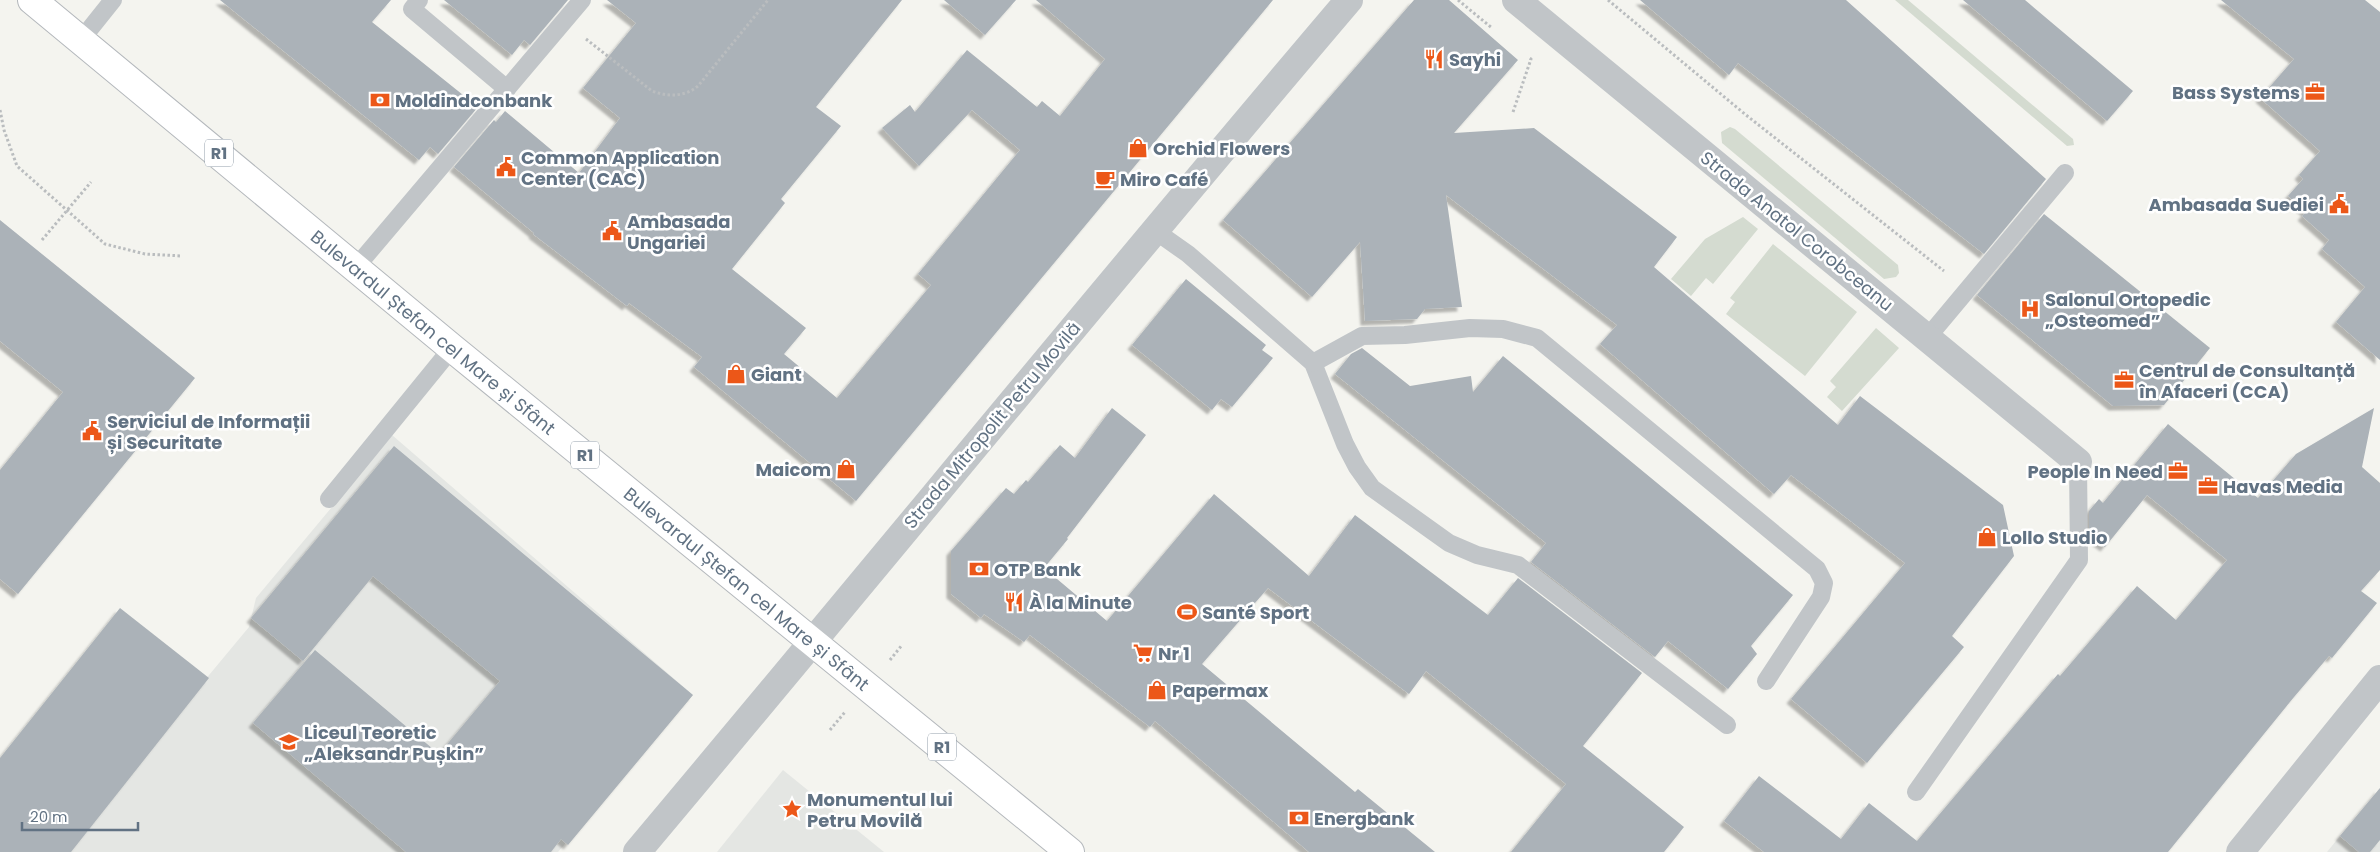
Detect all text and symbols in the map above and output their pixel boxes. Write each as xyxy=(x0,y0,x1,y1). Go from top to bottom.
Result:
place label: Sayhi xyxy=(1449,47,1501,72)
restaurant icon: Sayhi xyxy=(1423,48,1445,70)
place label: Bass Systems xyxy=(2172,80,2300,105)
office icon: Bass Systems xyxy=(2304,81,2326,103)
place label: Moldindconbank xyxy=(395,88,553,113)
bank icon: Moldindconbank xyxy=(369,89,391,111)
place label: Orchid Flowers xyxy=(1153,136,1290,161)
shop icon: Orchid Flowers xyxy=(1127,137,1149,159)
road number: R1 xyxy=(205,140,233,167)
place label: Common Application Center (CAC) xyxy=(521,145,719,191)
street label: Strada Anatol Corobceanu xyxy=(1695,145,1899,317)
public building icon: Common Application Center (CAC) xyxy=(495,156,517,178)
place label: Miro Café xyxy=(1120,167,1208,192)
cafe icon: Miro Café xyxy=(1094,168,1116,190)
place label: Ambasada Suediei xyxy=(2148,192,2324,217)
public building icon: Ambasada Suediei xyxy=(2328,193,2350,215)
place label: Ambasada Ungariei xyxy=(627,209,730,255)
public building icon: Ambasada Ungariei xyxy=(601,220,623,242)
street label: Bulevardul Ștefan cel Mare și Sfânt xyxy=(306,224,561,440)
place label: Salonul Ortopedic „Osteomed” xyxy=(2045,287,2211,333)
hospital icon: Salonul Ortopedic „Osteomed” xyxy=(2019,298,2041,320)
street label: Strada Mitropolit Petru Movilă xyxy=(898,316,1086,534)
place label: Centrul de Consultanță în Afaceri (CCA) xyxy=(2139,358,2355,404)
place label: Giant xyxy=(751,362,802,387)
shop icon: Giant xyxy=(725,363,747,385)
office icon: Centrul de Consultanță în Afaceri (CCA) xyxy=(2113,369,2135,391)
place label: Serviciul de Informații și Securitate xyxy=(107,409,310,455)
public building icon: Serviciul de Informații și Securitate xyxy=(81,420,103,442)
road number: R1 xyxy=(571,442,599,468)
place label: Maicom xyxy=(756,457,831,482)
shop icon: Maicom xyxy=(835,458,857,480)
place label: People In Need xyxy=(2028,459,2163,484)
office icon: People In Need xyxy=(2167,460,2189,482)
place label: Havas Media xyxy=(2223,474,2343,499)
office icon: Havas Media xyxy=(2197,475,2219,497)
street label: Bulevardul Ștefan cel Mare și Sfânt xyxy=(619,481,875,696)
place label: Lollo Studio xyxy=(2002,525,2107,550)
shop icon: Lollo Studio xyxy=(1976,526,1998,548)
place label: OTP Bank xyxy=(994,557,1082,582)
bank icon: OTP Bank xyxy=(968,558,990,580)
place label: À la Minute xyxy=(1029,590,1132,615)
restaurant icon: À la Minute xyxy=(1003,591,1025,613)
place label: Santé Sport xyxy=(1202,600,1309,625)
sports icon: Santé Sport xyxy=(1176,601,1198,623)
place label: Nr 1 xyxy=(1158,641,1190,666)
supermarket icon: Nr 1 xyxy=(1132,642,1154,664)
place label: Papermax xyxy=(1172,678,1269,703)
shop icon: Papermax xyxy=(1146,679,1168,701)
place label: Liceul Teoretic „Aleksandr Pușkin” xyxy=(304,720,484,766)
school or university icon: Liceul Teoretic „Aleksandr Pușkin” xyxy=(278,731,300,753)
road number: R1 xyxy=(928,734,956,760)
place label: Monumentul lui Petru Movilă xyxy=(807,787,953,833)
place icon: Monumentul lui Petru Movilă xyxy=(781,798,803,820)
scale bar xyxy=(22,800,139,832)
text: 20 m xyxy=(30,806,68,827)
place label: Energbank xyxy=(1314,806,1415,831)
bank icon: Energbank xyxy=(1288,807,1310,829)

